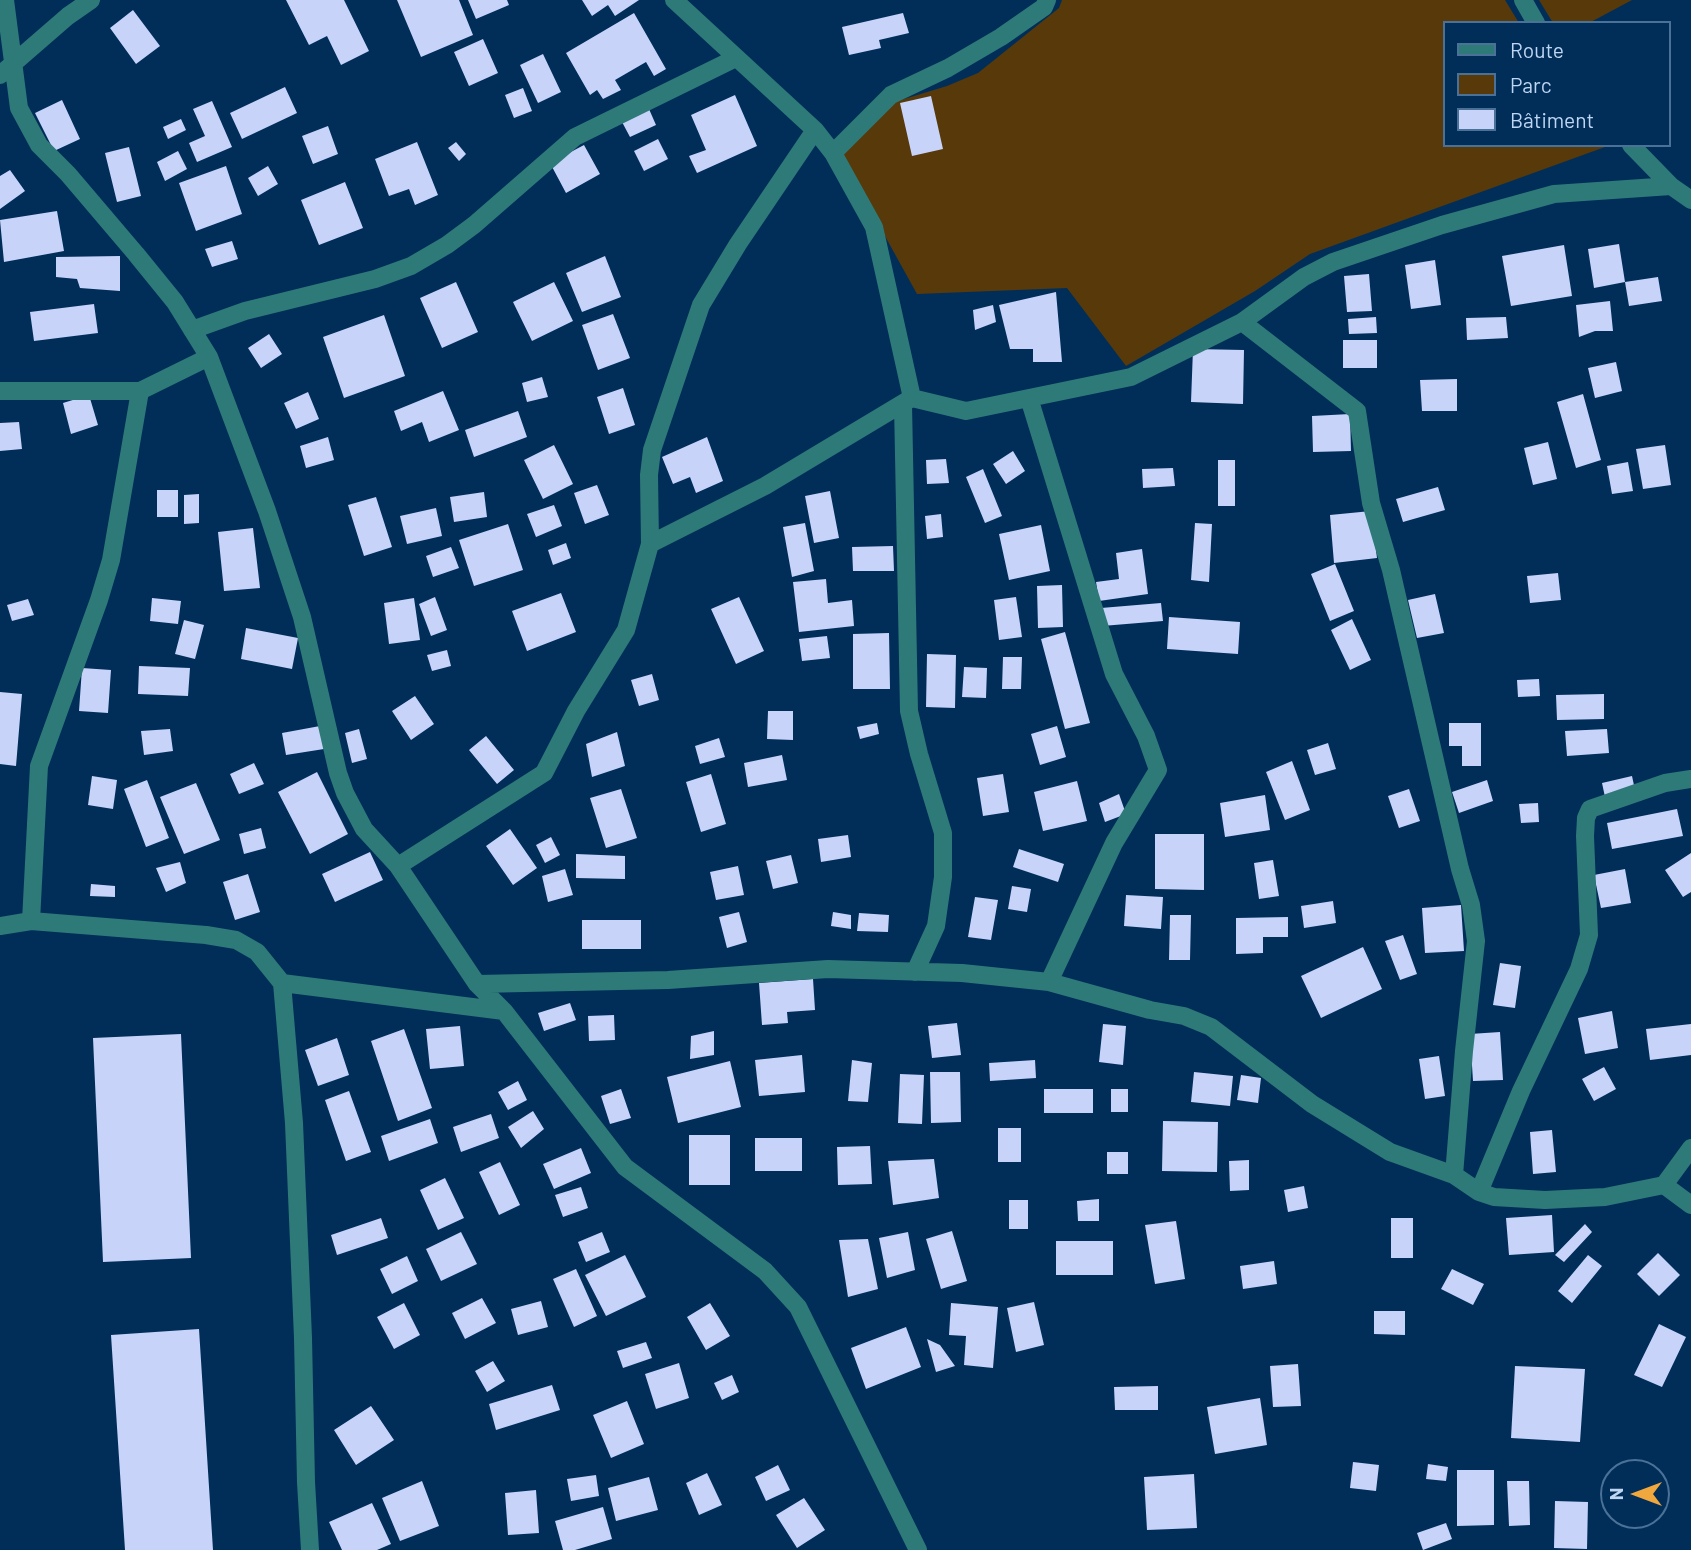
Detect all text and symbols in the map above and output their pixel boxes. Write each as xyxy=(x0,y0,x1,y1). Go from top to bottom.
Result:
legend xyxy=(1442,21,1670,147)
text: Route xyxy=(1510,37,1564,62)
text: Parc xyxy=(1510,72,1552,97)
text: Bâtiment xyxy=(1510,107,1594,132)
north arrow xyxy=(1600,1459,1670,1529)
text: N xyxy=(1604,1488,1627,1500)

